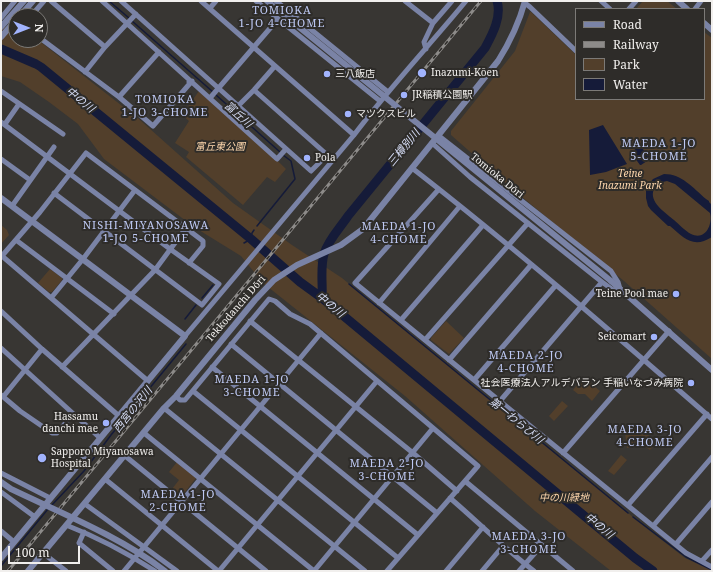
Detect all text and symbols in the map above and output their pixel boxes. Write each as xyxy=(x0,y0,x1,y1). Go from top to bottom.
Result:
district label: TOMIOKA 1-JO 4-CHOME xyxy=(239,4,325,30)
north arrow xyxy=(8,8,48,48)
legend xyxy=(575,8,705,100)
text: Road xyxy=(613,16,642,33)
text: N xyxy=(32,24,47,32)
text: Railway xyxy=(613,36,659,53)
text: Park xyxy=(613,56,640,73)
marker: Inazumi-Kōen xyxy=(416,67,428,79)
place label: Inazumi-Kōen xyxy=(431,67,498,79)
place label: 三八飯店 xyxy=(335,68,375,80)
marker: 三八飯店 xyxy=(322,69,332,79)
text: Water xyxy=(613,76,648,93)
water label: 中の川 xyxy=(63,84,97,116)
place label: JR稲積公園駅 xyxy=(412,89,472,101)
marker: JR稲積公園駅 xyxy=(399,90,409,100)
district label: TOMIOKA 1-JO 3-CHOME xyxy=(122,93,208,119)
water label: 富丘川 xyxy=(221,99,255,131)
place label: マツクスビル xyxy=(356,108,416,120)
marker: マツクスビル xyxy=(343,109,353,119)
water label: 三樽別川 xyxy=(385,127,423,169)
district label: MAEDA 1-JO 5-CHOME xyxy=(622,137,696,163)
park label: 富丘東公園 xyxy=(195,141,245,153)
street label: Tomioka Dōri xyxy=(468,151,526,201)
place label: Pola xyxy=(315,152,336,164)
marker: Pola xyxy=(302,153,312,163)
park label: Teine Inazumi Park xyxy=(598,168,662,192)
district label: NISHI-MIYANOSAWA 1-JO 5-CHOME xyxy=(83,219,209,245)
district label: MAEDA 1-JO 4-CHOME xyxy=(362,220,436,246)
street label: Tekkodanchi Dōri xyxy=(204,273,268,345)
place label: Teine Pool mae xyxy=(596,288,668,300)
water label: 中の川 xyxy=(313,289,347,321)
marker: Teine Pool mae xyxy=(671,289,681,299)
place label: Seicomart xyxy=(598,331,646,343)
marker: Seicomart xyxy=(649,332,659,342)
district label: MAEDA 2-JO 4-CHOME xyxy=(489,349,563,375)
district label: MAEDA 1-JO 3-CHOME xyxy=(215,373,289,399)
place label: 社会医療法人アルデバラン 手稲いなづみ病院 xyxy=(480,377,683,389)
marker: 社会医療法人アルデバラン 手稲いなづみ病院 xyxy=(686,378,696,388)
water label: 西宮の沢川 xyxy=(111,384,155,436)
water label: 第一わらび川 xyxy=(486,395,546,447)
place label: Hassamu danchi mae xyxy=(42,411,98,434)
marker: Hassamu danchi mae xyxy=(101,418,111,428)
district label: MAEDA 3-JO 4-CHOME xyxy=(608,423,682,449)
place label: Sapporo Miyanosawa Hospital xyxy=(51,446,154,470)
marker: Sapporo Miyanosawa Hospital xyxy=(36,452,48,464)
district label: MAEDA 2-JO 3-CHOME xyxy=(350,457,424,483)
district label: MAEDA 1-JO 2-CHOME xyxy=(141,488,215,514)
park label: 中の川緑地 xyxy=(539,492,589,504)
water label: 中の川 xyxy=(582,510,616,542)
district label: MAEDA 3-JO 3-CHOME xyxy=(492,530,566,556)
scale bar xyxy=(10,538,82,564)
text: 100 m xyxy=(15,544,50,561)

